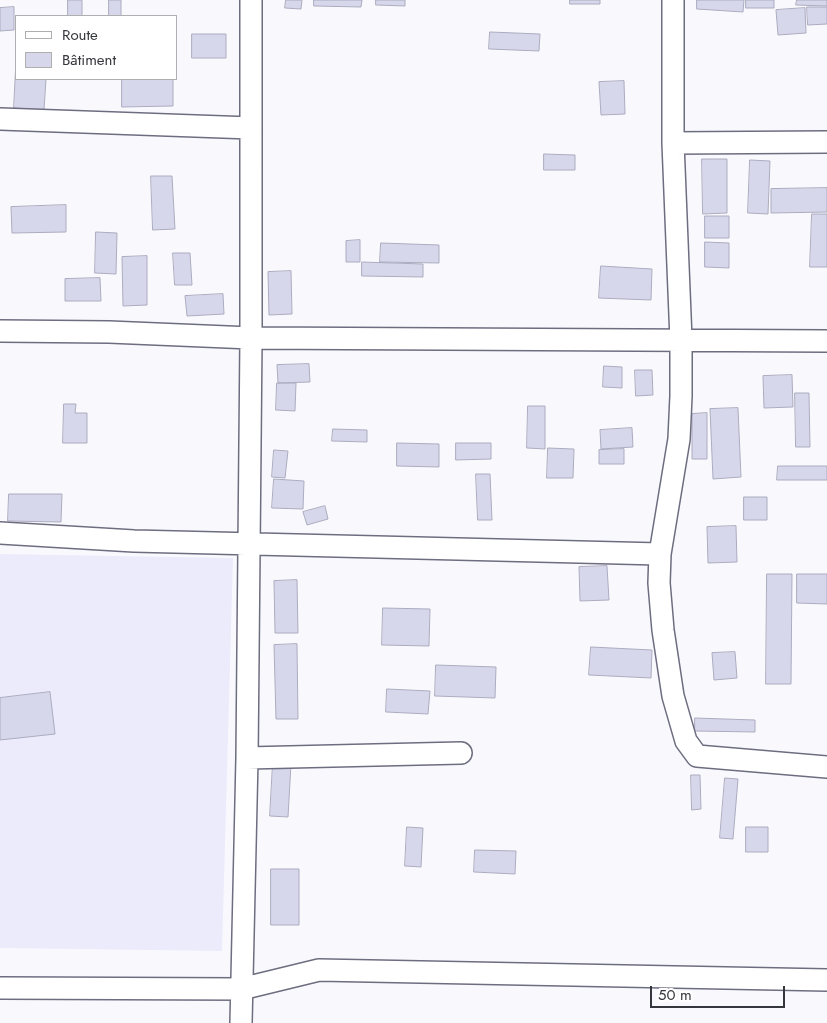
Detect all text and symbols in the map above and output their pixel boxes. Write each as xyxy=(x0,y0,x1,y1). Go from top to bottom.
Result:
legend xyxy=(15,15,178,80)
text: Route xyxy=(62,24,98,46)
text: Bâtiment xyxy=(62,49,116,71)
scale bar xyxy=(652,976,787,1008)
text: 50 m xyxy=(658,984,692,1006)

